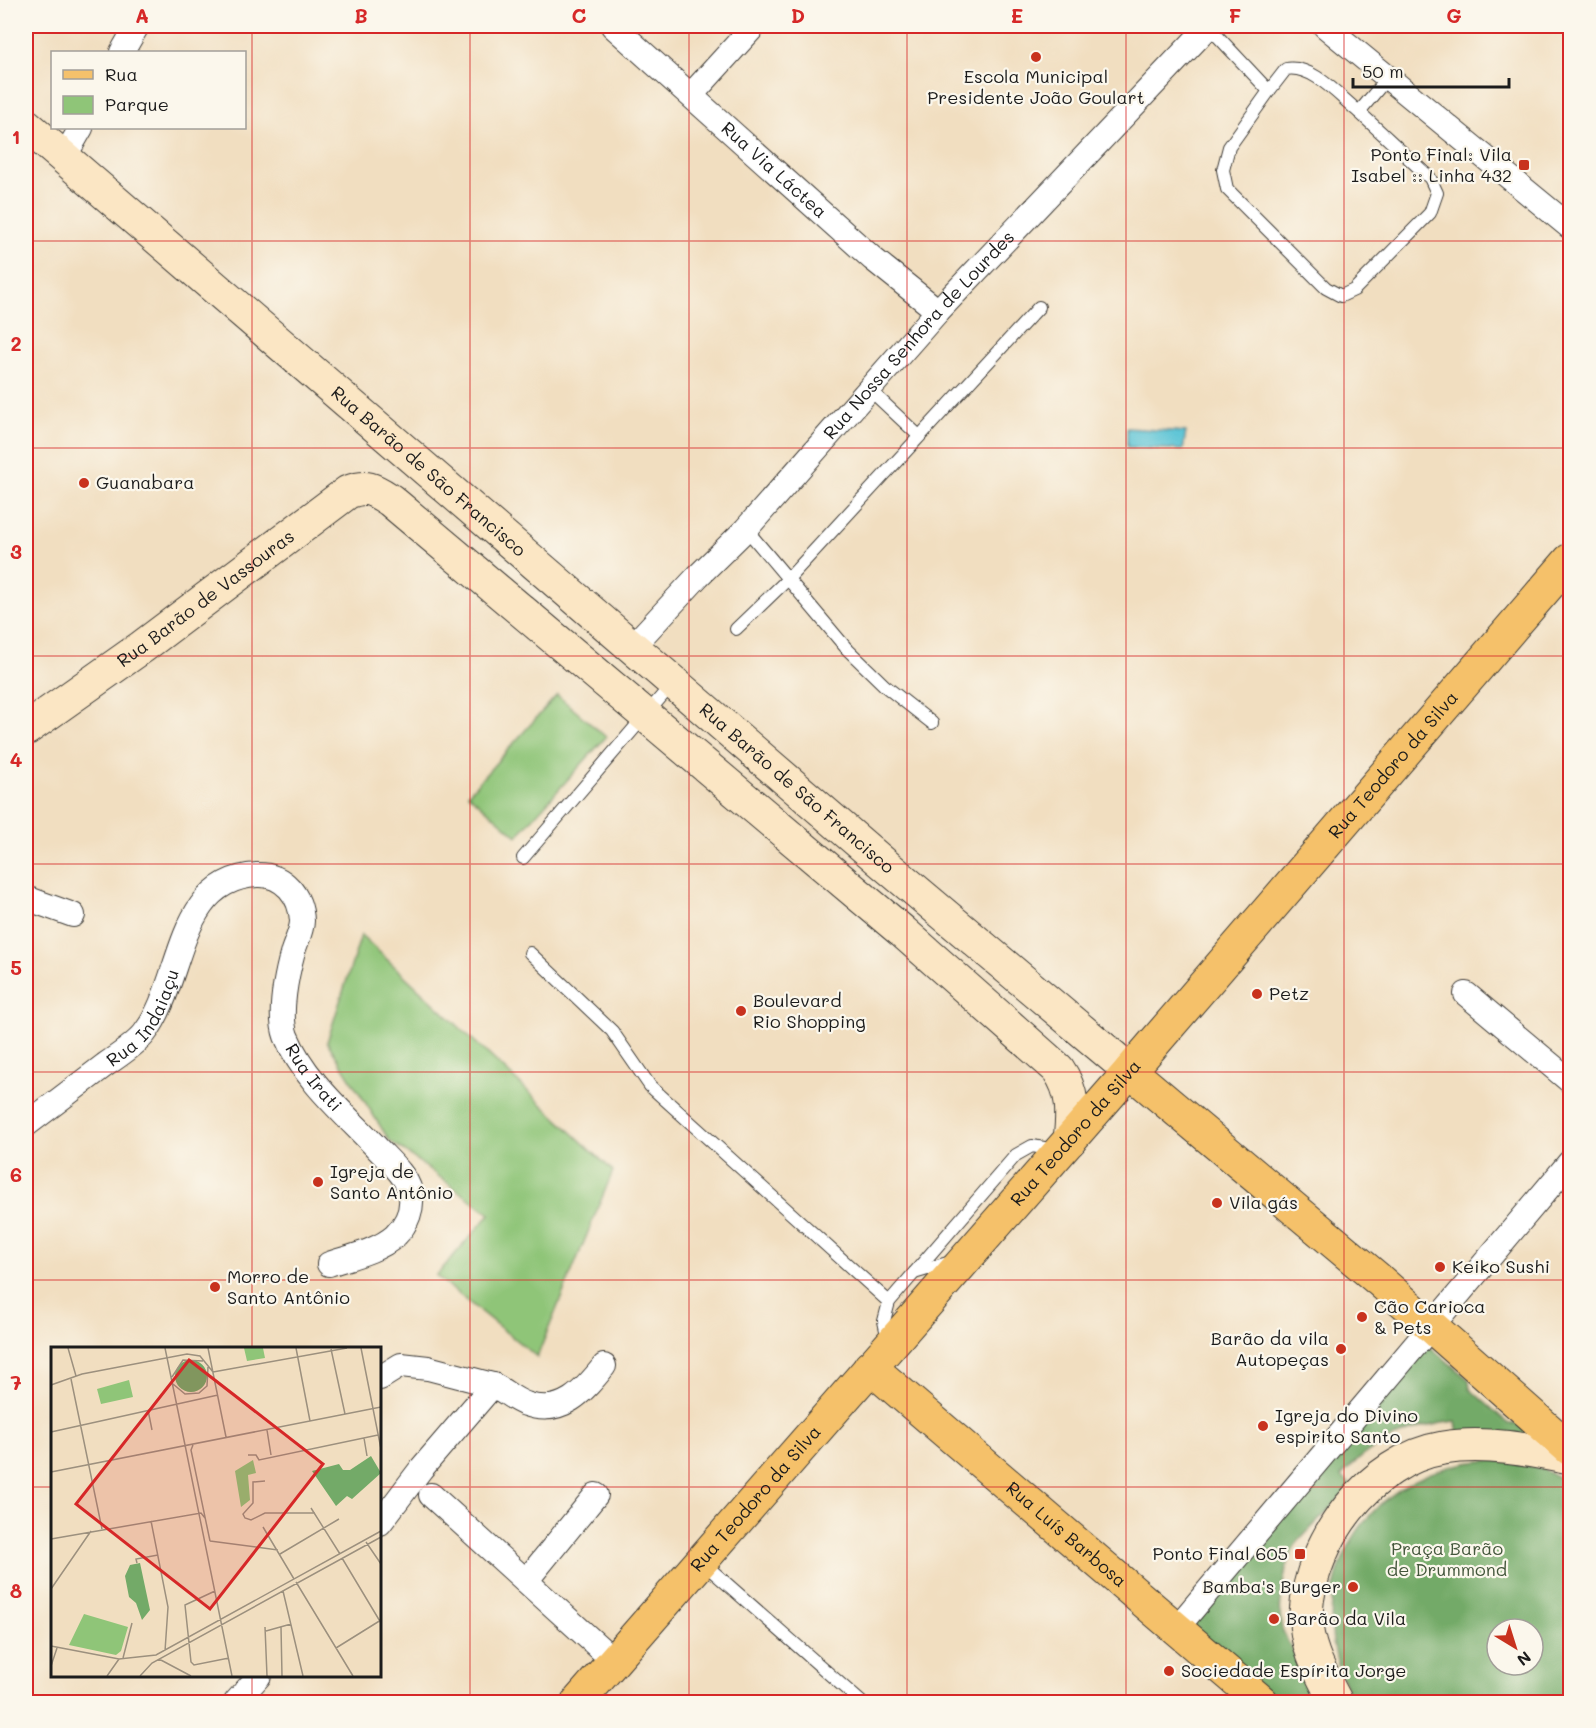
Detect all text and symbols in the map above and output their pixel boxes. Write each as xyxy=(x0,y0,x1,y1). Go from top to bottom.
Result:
text: A xyxy=(135,2,149,28)
text: B xyxy=(354,2,368,28)
text: C xyxy=(572,2,587,28)
text: D xyxy=(791,2,805,28)
text: E xyxy=(1011,2,1023,28)
text: F xyxy=(1229,2,1242,28)
text: G xyxy=(1446,2,1462,28)
marker: Escola Municipal Presidente João Goulart xyxy=(1029,50,1043,64)
legend xyxy=(51,51,246,129)
scale bar xyxy=(1353,51,1509,89)
text: 50 m xyxy=(1362,59,1404,83)
text: Rua xyxy=(105,62,138,86)
place label: Escola Municipal Presidente João Goulart xyxy=(927,64,1145,109)
text: Parque xyxy=(105,92,169,116)
street label: Rua Via Láctea xyxy=(717,116,832,223)
text: 1 xyxy=(12,123,20,149)
place label: Ponto Final: Vila Isabel :: Linha 432 xyxy=(1351,142,1512,187)
marker: Ponto Final: Vila Isabel :: Linha 432 xyxy=(1517,158,1531,172)
street label: Rua Nossa Senhora de Lourdes xyxy=(818,225,1019,444)
text: 2 xyxy=(10,330,22,356)
street label: Rua Barão de São Francisco xyxy=(326,380,532,562)
place label: Guanabara xyxy=(96,470,195,494)
marker: Guanabara xyxy=(77,476,91,490)
street label: Rua Barão de Vassouras xyxy=(112,524,299,672)
text: 3 xyxy=(10,538,22,564)
street label: Rua Teodoro da Silva xyxy=(1322,686,1463,843)
street label: Rua Barão de São Francisco xyxy=(695,697,900,879)
text: 4 xyxy=(10,746,23,772)
text: 5 xyxy=(10,954,22,980)
street label: Rua Indaiaçu xyxy=(101,966,184,1072)
place label: Petz xyxy=(1269,981,1309,1005)
marker: Petz xyxy=(1250,987,1264,1001)
place label: Boulevard Rio Shopping xyxy=(753,988,866,1033)
marker: Boulevard Rio Shopping xyxy=(734,1004,748,1018)
street label: Rua Irati xyxy=(280,1039,348,1116)
street label: Rua Teodoro da Silva xyxy=(1004,1054,1146,1211)
place label: Igreja de Santo Antônio xyxy=(330,1159,453,1204)
text: 6 xyxy=(10,1161,22,1187)
marker: Igreja de Santo Antônio xyxy=(311,1175,325,1189)
place label: Vila gás xyxy=(1229,1190,1298,1214)
marker: Vila gás xyxy=(1210,1196,1224,1210)
place label: Keiko Sushi xyxy=(1452,1254,1550,1278)
marker: Keiko Sushi xyxy=(1433,1260,1447,1274)
place label: Morro de Santo Antônio xyxy=(227,1264,350,1309)
marker: Morro de Santo Antônio xyxy=(208,1280,222,1294)
place label: Cão Carioca & Pets xyxy=(1374,1294,1486,1339)
marker: Cão Carioca & Pets xyxy=(1355,1310,1369,1324)
place label: Barão da vila Autopeças xyxy=(1211,1326,1329,1371)
marker: Barão da vila Autopeças xyxy=(1334,1342,1348,1356)
inset map xyxy=(51,1347,381,1677)
text: 7 xyxy=(10,1369,22,1395)
place label: Igreja do Divino espirito Santo xyxy=(1275,1403,1418,1448)
marker: Igreja do Divino espirito Santo xyxy=(1256,1419,1270,1433)
street label: Rua Teodoro da Silva xyxy=(684,1420,826,1576)
street label: Rua Luís Barbosa xyxy=(1001,1476,1132,1592)
park label: Praça Barão de Drummond xyxy=(1387,1536,1507,1581)
place label: Ponto Final 605 xyxy=(1152,1541,1288,1565)
marker: Ponto Final 605 xyxy=(1293,1547,1307,1561)
place label: Bamba's Burger xyxy=(1202,1574,1341,1598)
text: 8 xyxy=(10,1577,22,1603)
marker: Bamba's Burger xyxy=(1346,1580,1360,1594)
place label: Barão da Vila xyxy=(1286,1606,1406,1630)
marker: Barão da Vila xyxy=(1267,1612,1281,1626)
north arrow xyxy=(1485,1617,1545,1677)
text: N xyxy=(1513,1647,1536,1671)
place label: Sociedade Espírita Jorge xyxy=(1181,1658,1406,1682)
marker: Sociedade Espírita Jorge xyxy=(1162,1664,1176,1678)

